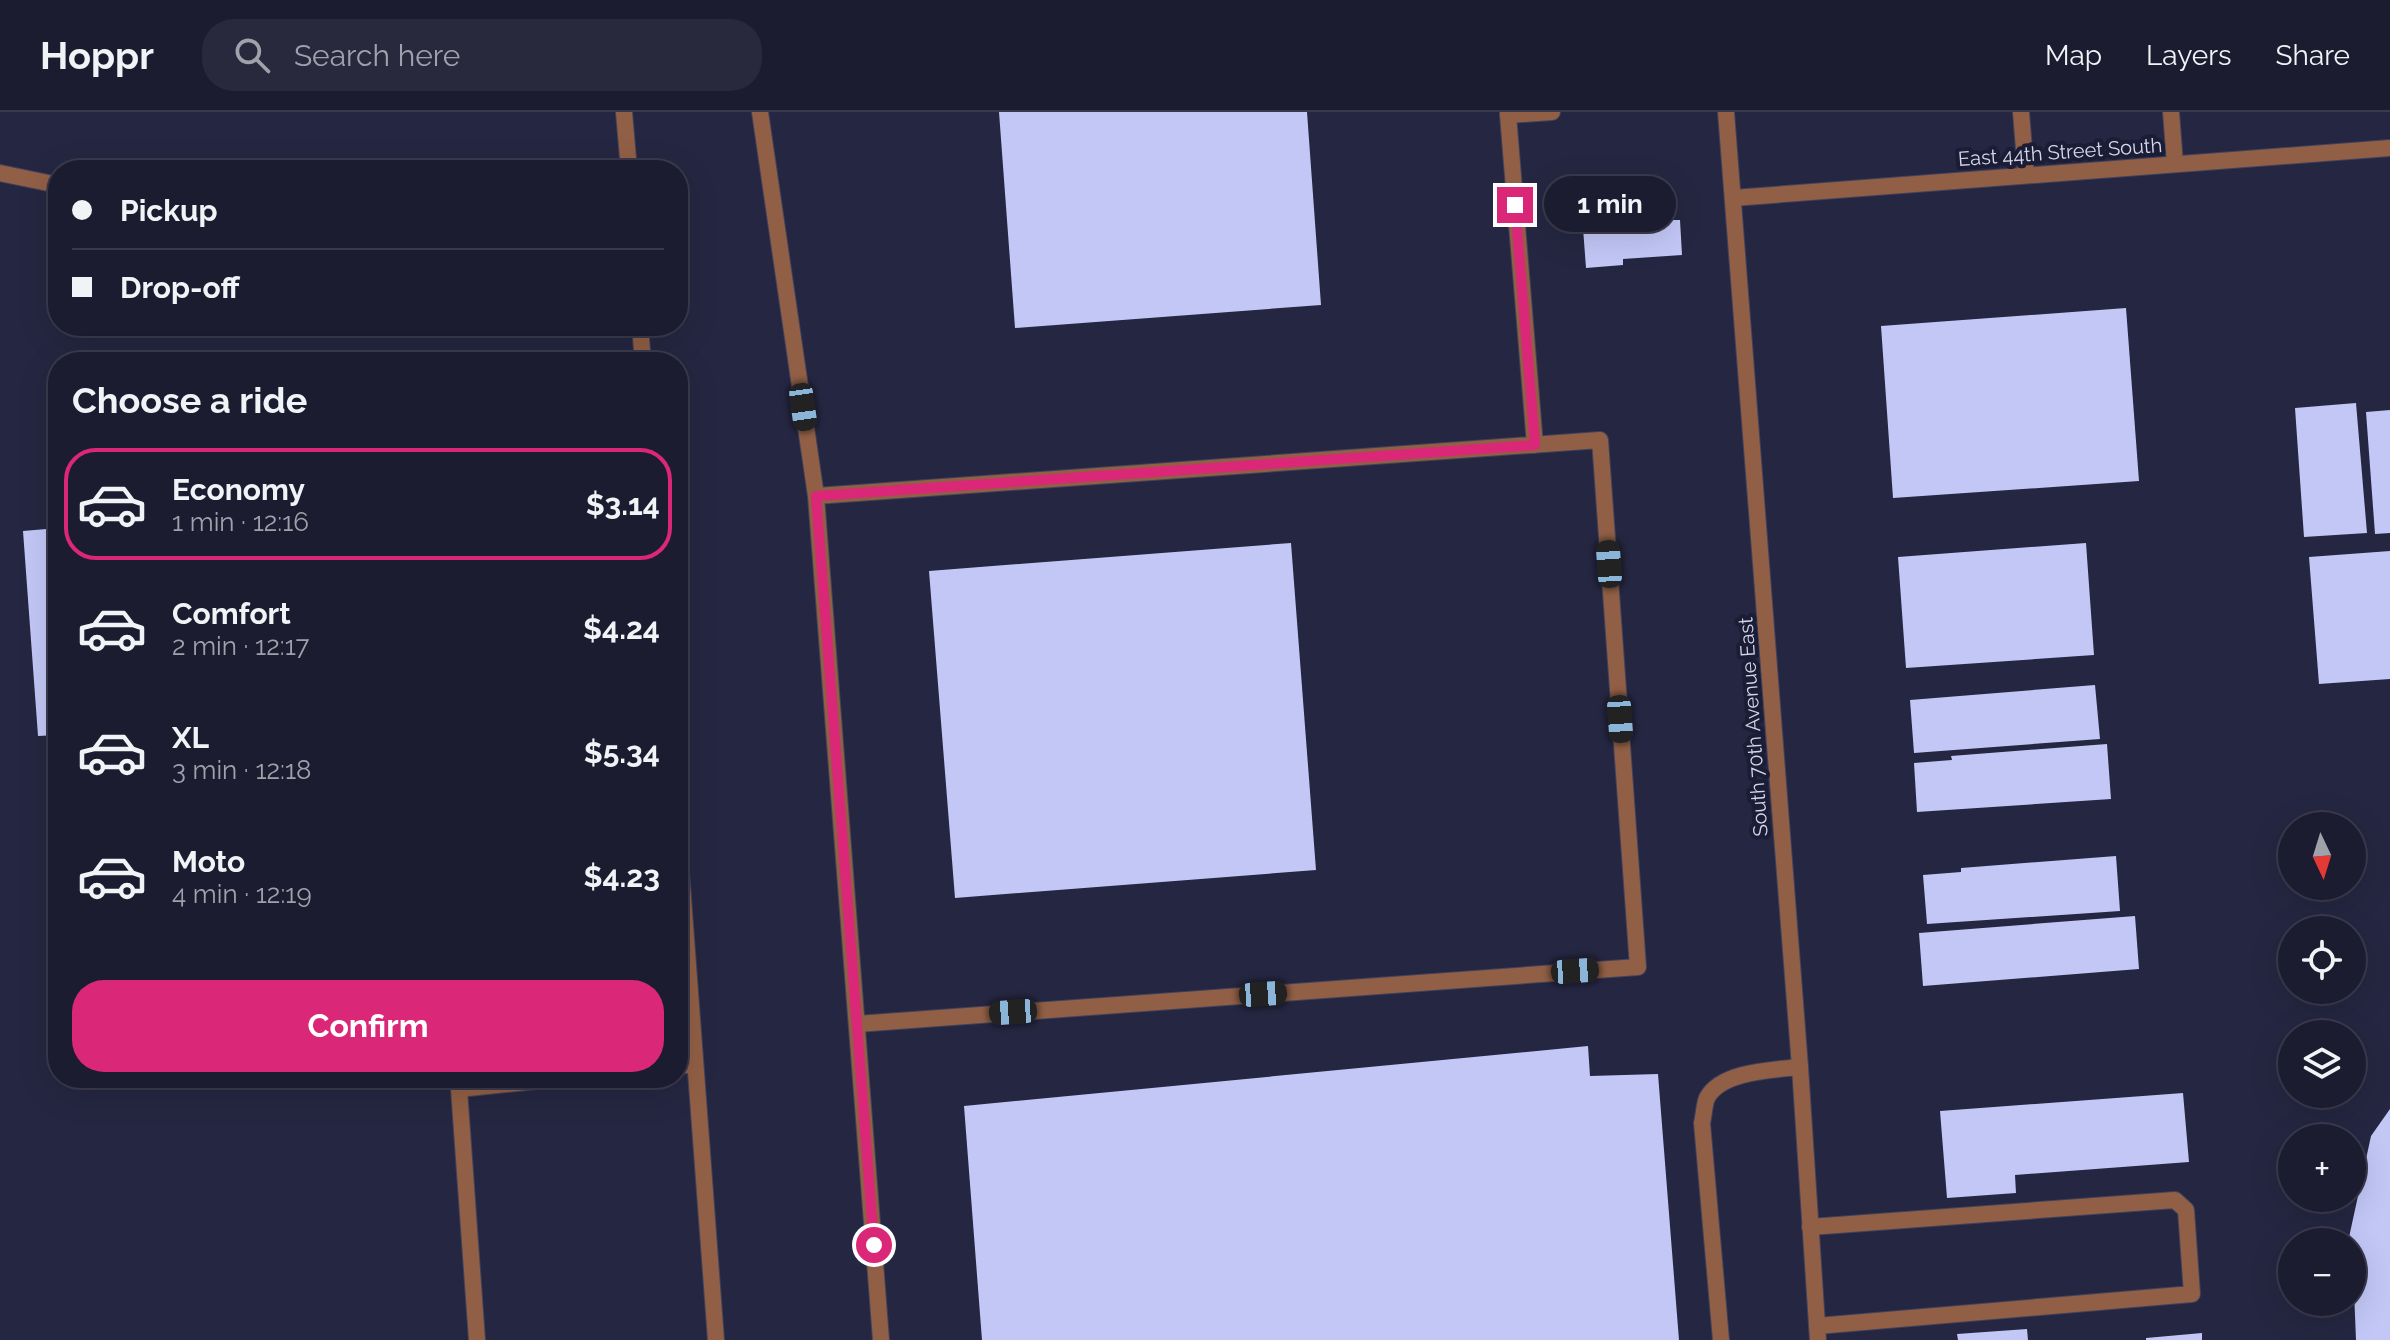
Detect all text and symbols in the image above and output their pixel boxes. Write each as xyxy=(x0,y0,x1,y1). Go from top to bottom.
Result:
search box xyxy=(202,19,762,91)
text: Hoppr xyxy=(40,33,154,78)
icon: search xyxy=(230,33,274,77)
text: Search here xyxy=(294,38,460,73)
text: Map xyxy=(2045,39,2102,72)
text: Layers xyxy=(2146,39,2232,72)
text: Share xyxy=(2276,39,2350,72)
street label: East 44th Street South xyxy=(1957,133,2163,171)
callout: 1 min xyxy=(1543,177,1675,233)
route end xyxy=(1497,187,1533,223)
text: 1 min xyxy=(1577,189,1643,219)
text: Pickup xyxy=(120,193,218,228)
text: Drop-off xyxy=(120,270,240,305)
text: Choose a ride xyxy=(72,379,307,421)
car xyxy=(788,382,818,432)
icon: car xyxy=(76,468,148,540)
text: Economy xyxy=(172,472,305,507)
text: $3.14 xyxy=(586,487,660,522)
text: 1 min · 12:16 xyxy=(172,507,309,537)
car xyxy=(1595,539,1623,589)
icon: car xyxy=(76,592,148,664)
text: Comfort xyxy=(172,596,291,631)
text: $4.24 xyxy=(583,611,660,646)
street label: South 70th Avenue East xyxy=(1733,616,1773,837)
text: 2 min · 12:17 xyxy=(172,631,310,661)
car xyxy=(1606,694,1634,744)
icon: car xyxy=(76,716,148,788)
text: XL xyxy=(172,720,209,755)
text: $5.34 xyxy=(584,735,660,770)
text: 3 min · 12:18 xyxy=(172,755,312,785)
north arrow xyxy=(2278,812,2366,900)
map controls xyxy=(2278,812,2366,1316)
icon: car xyxy=(76,840,148,912)
text: Moto xyxy=(172,844,245,879)
text: $4.23 xyxy=(583,859,660,894)
text: 4 min · 12:19 xyxy=(172,879,312,909)
button: locate xyxy=(2278,916,2366,1004)
car xyxy=(1550,957,1600,985)
button: Confirm xyxy=(72,980,664,1072)
car xyxy=(1238,980,1288,1008)
car xyxy=(988,998,1038,1026)
button: layers xyxy=(2278,1020,2366,1108)
button: + xyxy=(2278,1124,2366,1212)
route start xyxy=(856,1227,892,1263)
button: − xyxy=(2278,1228,2366,1316)

